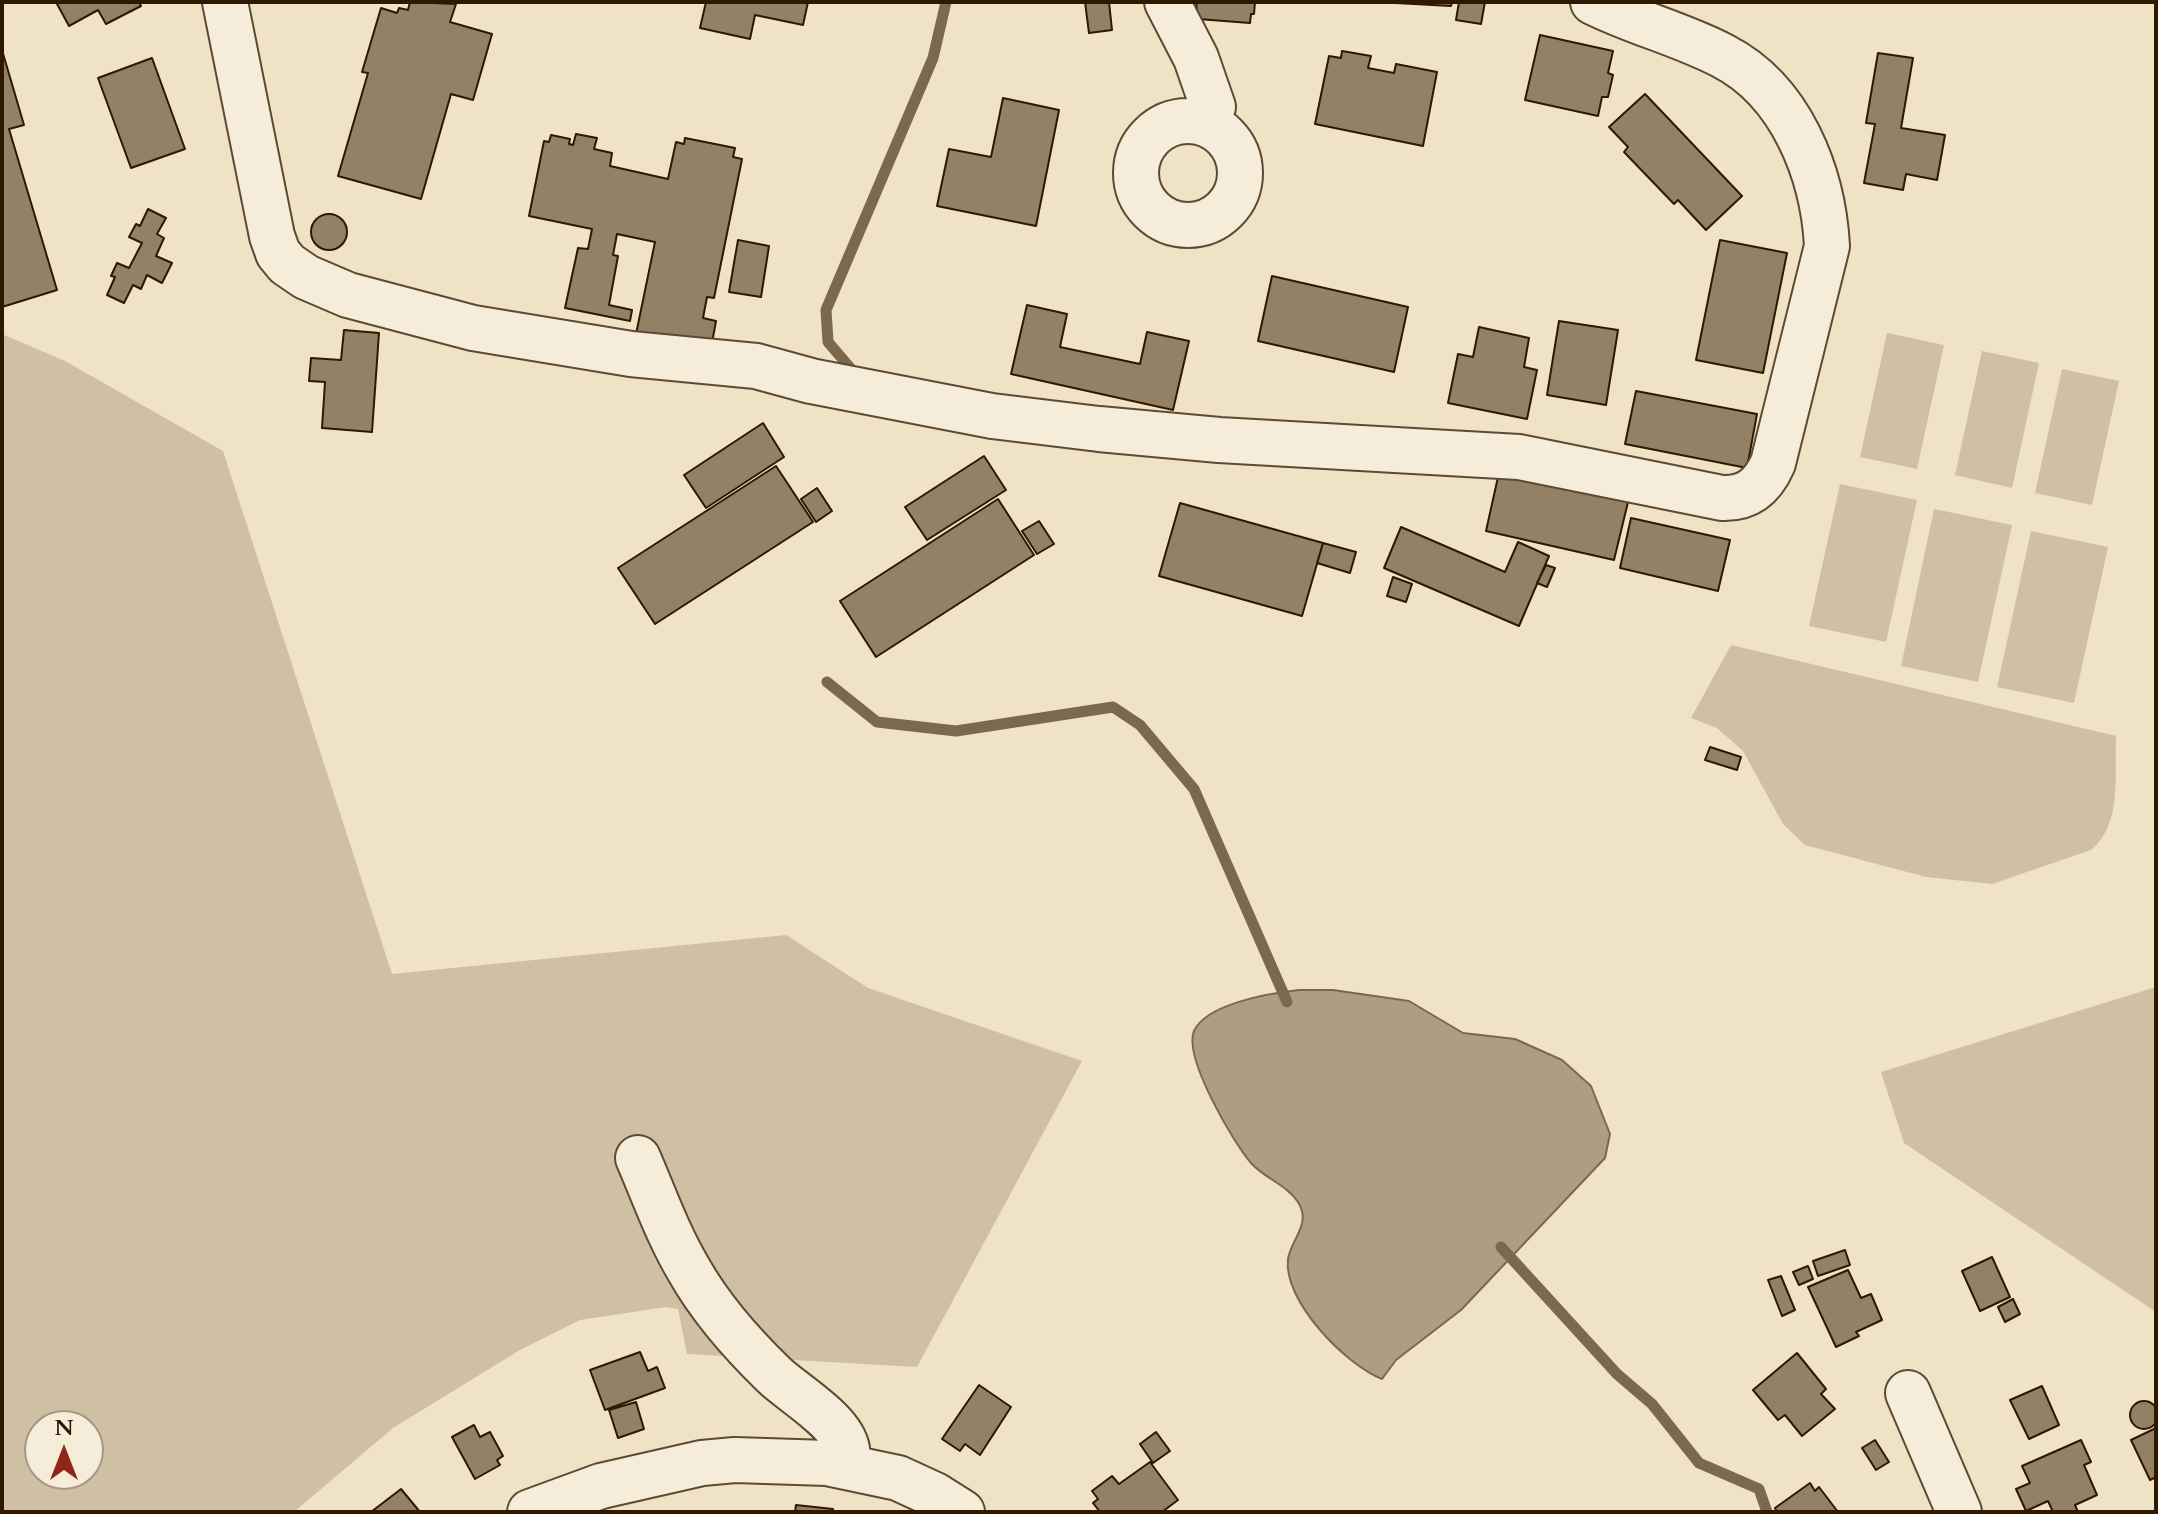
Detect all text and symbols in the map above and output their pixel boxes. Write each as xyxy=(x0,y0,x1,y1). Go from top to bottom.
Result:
north arrow xyxy=(24,1410,104,1490)
text: N xyxy=(54,1413,74,1443)

